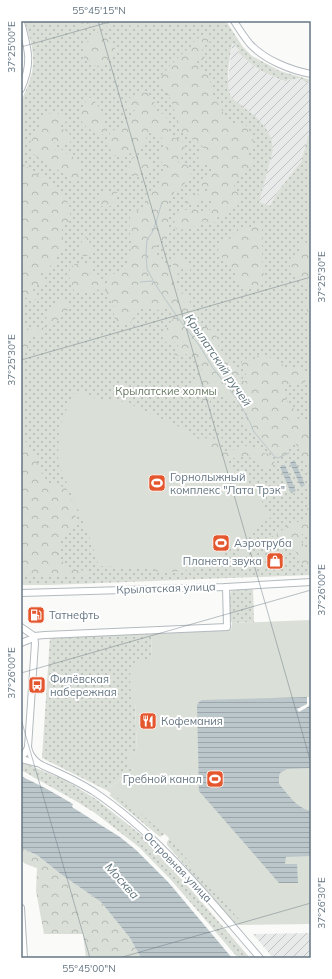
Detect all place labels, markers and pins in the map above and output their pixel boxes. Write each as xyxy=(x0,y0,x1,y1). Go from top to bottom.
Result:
place label: Горнолыжный комплекс "Лата Трэк" xyxy=(170,470,285,497)
sports icon: Горнолыжный комплекс "Лата Трэк" xyxy=(147,473,167,493)
sports icon: Аэротруба xyxy=(211,533,231,553)
place label: Аэротруба xyxy=(234,536,292,550)
shop icon: Планета звука xyxy=(265,551,285,571)
place label: Планета звука xyxy=(183,554,262,568)
fuel station icon: Татнефть xyxy=(26,605,46,625)
place label: Татнефть xyxy=(49,608,99,622)
place label: Филёвская набережная xyxy=(50,672,117,699)
bus stop icon: Филёвская набережная xyxy=(27,675,47,695)
restaurant icon: Кофемания xyxy=(138,711,158,731)
place label: Кофемания xyxy=(161,714,223,728)
sports icon: Гребной канал xyxy=(205,769,225,789)
place label: Гребной канал xyxy=(123,772,202,786)

